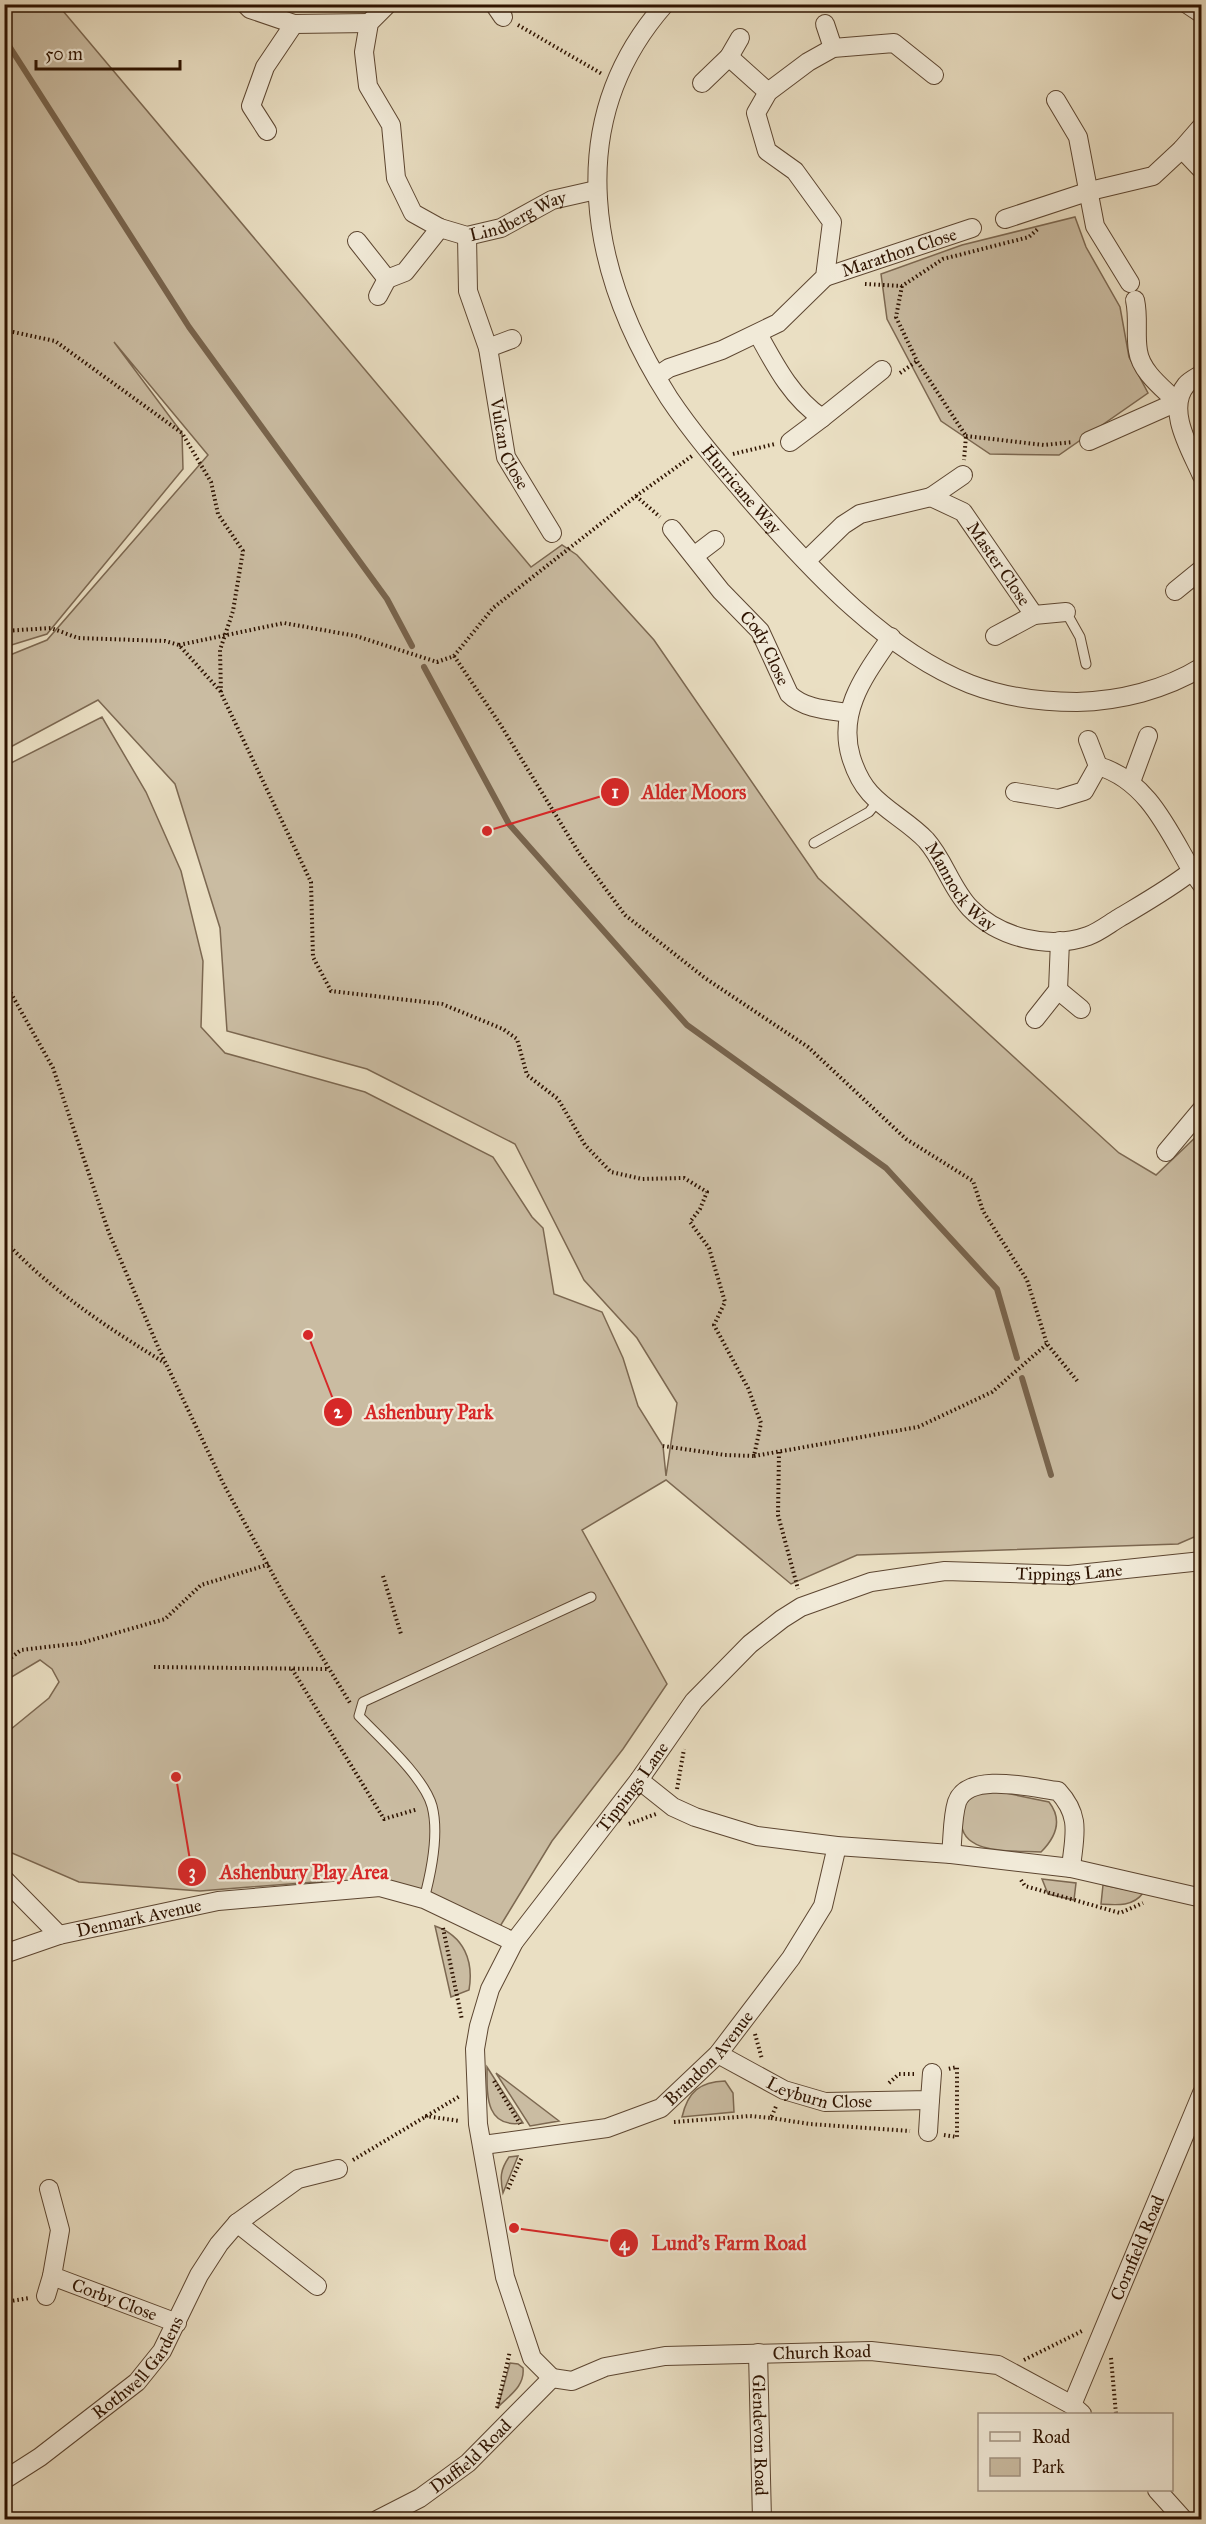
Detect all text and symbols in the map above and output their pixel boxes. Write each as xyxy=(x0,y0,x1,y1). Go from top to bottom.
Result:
scale bar xyxy=(36,33,180,71)
text: 50 m xyxy=(45,43,83,65)
street label: Lindberg Way xyxy=(467,186,569,246)
street label: Marathon Close xyxy=(839,223,959,282)
street label: Vulcan Close xyxy=(485,395,534,493)
street label: Hurricane Way xyxy=(697,440,787,539)
street label: Master Close xyxy=(962,517,1035,610)
street label: Cody Close xyxy=(735,606,795,689)
callout: Alder Moors xyxy=(600,773,759,811)
text: Alder Moors xyxy=(640,780,747,804)
text: 1 xyxy=(611,781,619,803)
street label: Mannock Way xyxy=(920,837,1000,936)
callout: Ashenbury Park xyxy=(323,1393,506,1431)
text: Ashenbury Park xyxy=(363,1400,494,1425)
text: 2 xyxy=(334,1401,344,1423)
street label: Tippings Lane xyxy=(1015,1558,1124,1587)
street label: Tippings Lane xyxy=(592,1738,673,1837)
callout: Ashenbury Play Area xyxy=(177,1853,400,1891)
text: Ashenbury Play Area xyxy=(218,1860,389,1885)
text: 3 xyxy=(188,1861,196,1884)
street label: Denmark Avenue xyxy=(75,1894,203,1942)
street label: Brandon Avenue xyxy=(659,2006,758,2110)
street label: Leyburn Close xyxy=(763,2072,872,2113)
street label: Cornfield Road xyxy=(1106,2192,1169,2304)
callout: Lund's Farm Road xyxy=(609,2224,818,2262)
text: Lund's Farm Road xyxy=(652,2231,807,2255)
text: 4 xyxy=(619,2233,630,2256)
street label: Corby Close xyxy=(69,2273,160,2326)
street label: Rothwell Gardens xyxy=(88,2313,188,2424)
street label: Church Road xyxy=(772,2340,871,2364)
street label: Glendevon Road xyxy=(748,2374,772,2496)
legend xyxy=(978,2413,1173,2491)
street label: Duffield Road xyxy=(426,2415,516,2498)
text: Road xyxy=(1032,2426,1070,2448)
text: Park xyxy=(1032,2456,1065,2478)

